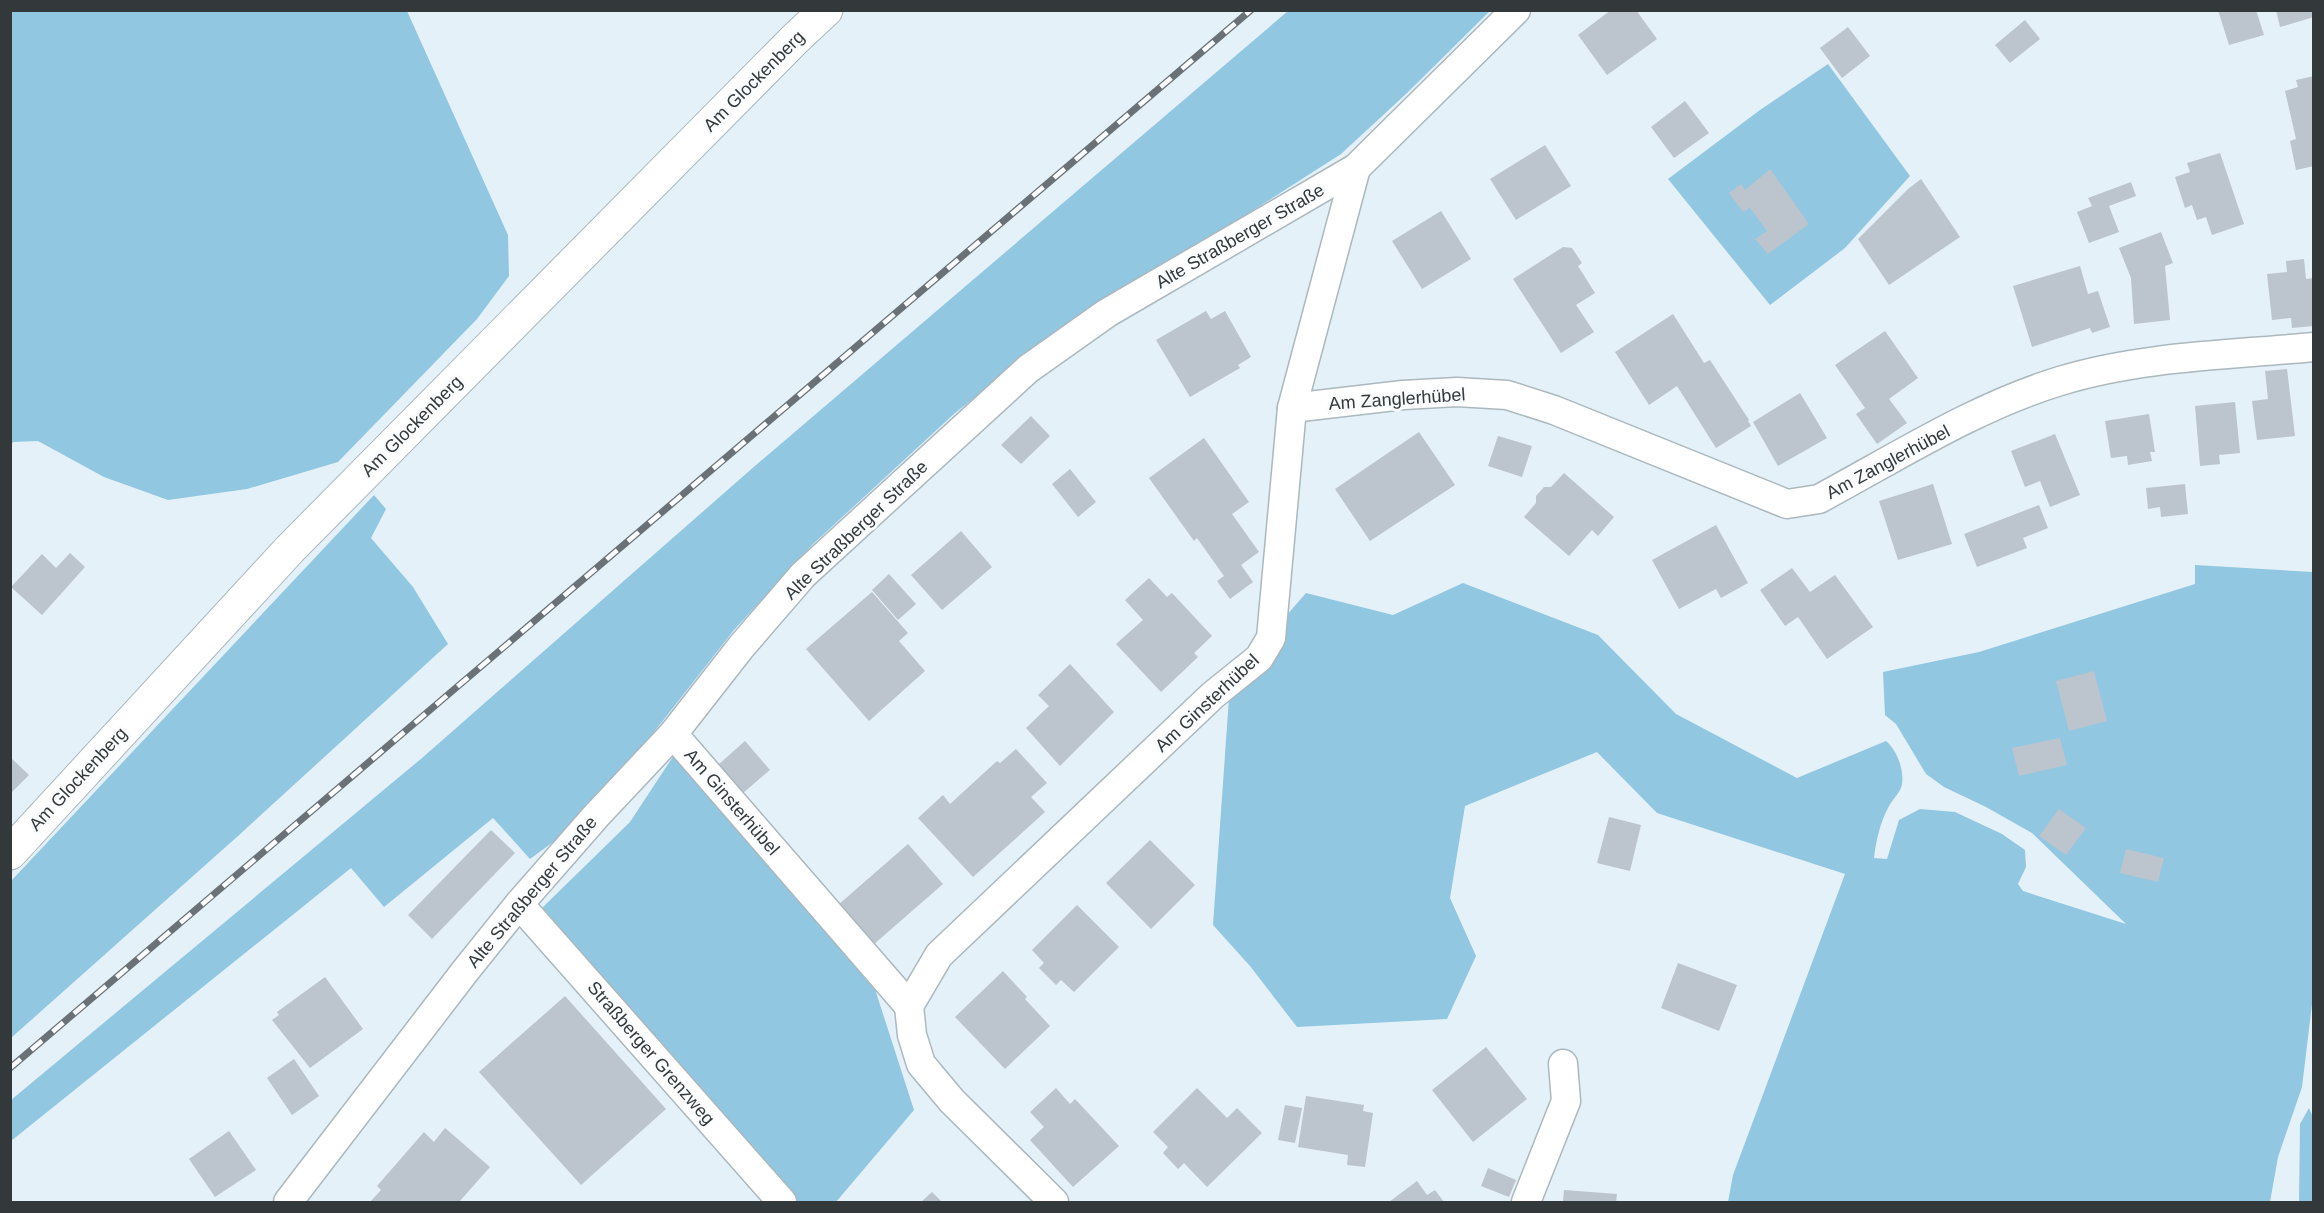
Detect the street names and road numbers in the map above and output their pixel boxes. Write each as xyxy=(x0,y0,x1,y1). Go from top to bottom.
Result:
street label: Am Glockenberg xyxy=(700,27,808,135)
street label: Alte Straßberger Straße xyxy=(1152,180,1328,292)
street label: Am Glockenberg xyxy=(358,372,466,480)
street label: Am Zanglerhübel xyxy=(1328,384,1466,414)
street label: Am Zanglerhübel xyxy=(1823,421,1953,503)
street label: Alte Straßberger Straße xyxy=(780,456,932,604)
street label: Am Ginsterhübel xyxy=(1151,650,1263,756)
street label: Am Glockenberg xyxy=(25,723,131,835)
street label: Am Ginsterhübel xyxy=(680,745,784,859)
street label: Alte Straßberger Straße xyxy=(463,812,601,972)
street label: Straßberger Grenzweg xyxy=(583,977,719,1129)

